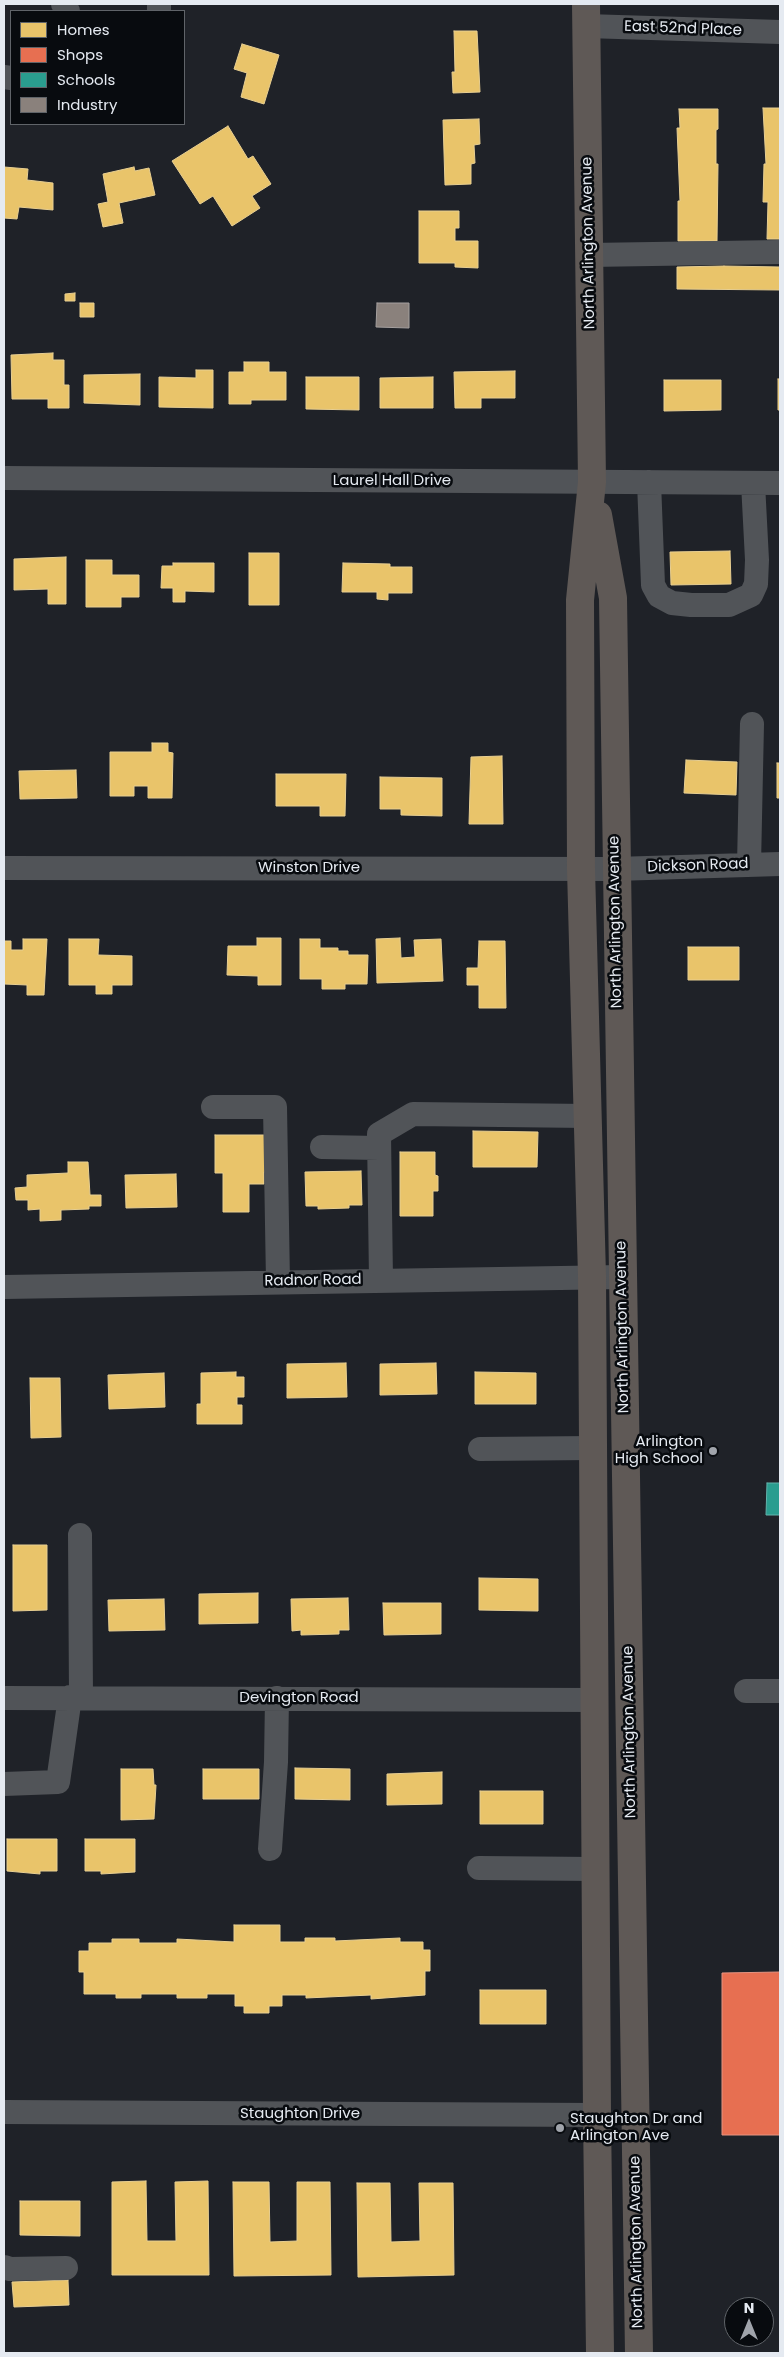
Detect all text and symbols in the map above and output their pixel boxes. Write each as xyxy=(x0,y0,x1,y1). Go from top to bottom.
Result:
legend xyxy=(10,10,185,125)
street label: East 52nd Place xyxy=(624,18,742,40)
text: Homes xyxy=(57,19,110,40)
text: Shops xyxy=(57,44,103,65)
text: Schools xyxy=(57,69,115,90)
text: Industry xyxy=(57,94,117,115)
street label: North Arlington Avenue xyxy=(578,157,600,329)
street label: Laurel Hall Drive xyxy=(333,472,451,490)
street label: North Arlington Avenue xyxy=(605,836,627,1008)
street label: Dickson Road xyxy=(647,855,749,877)
street label: Winston Drive xyxy=(258,859,360,877)
street label: North Arlington Avenue xyxy=(612,1241,634,1413)
street label: Radnor Road xyxy=(264,1271,362,1291)
place label: Arlington High School xyxy=(615,1433,703,1468)
marker: Arlington High School xyxy=(707,1445,719,1457)
street label: North Arlington Avenue xyxy=(619,1646,641,1818)
street label: Devington Road xyxy=(239,1689,359,1707)
street label: Staughton Drive xyxy=(240,2105,360,2123)
place label: Staughton Dr and Arlington Ave xyxy=(570,2110,702,2145)
marker: Staughton Dr and Arlington Ave xyxy=(554,2122,566,2134)
street label: North Arlington Avenue xyxy=(626,2156,648,2328)
north arrow xyxy=(724,2297,774,2347)
text: N xyxy=(744,2298,754,2318)

